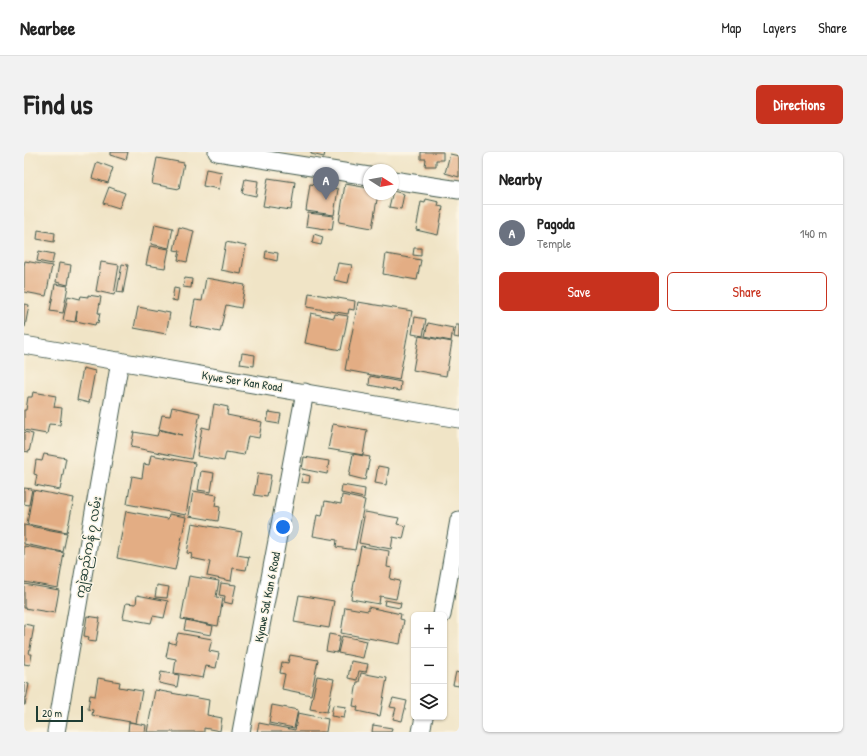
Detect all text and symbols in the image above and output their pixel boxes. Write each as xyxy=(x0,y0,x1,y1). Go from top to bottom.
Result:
text: Nearbee xyxy=(20,15,75,41)
text: Map xyxy=(721,18,741,37)
text: Layers xyxy=(763,18,796,37)
text: Share xyxy=(818,18,847,37)
text: Find us xyxy=(24,85,93,123)
button: Directions xyxy=(756,85,843,124)
north arrow xyxy=(363,164,399,200)
pin: A xyxy=(313,167,339,200)
text: Nearby xyxy=(499,167,542,190)
text: Pagoda xyxy=(537,213,575,234)
text: A xyxy=(509,224,515,242)
text: 140 m xyxy=(800,224,827,242)
text: Temple xyxy=(537,234,571,252)
button: Save xyxy=(499,272,659,311)
button: Share xyxy=(667,272,827,311)
street label: Kywe Ser Kan Road xyxy=(201,366,284,396)
street label: ကျွဲဆည်ကန် ၇ လမ်း xyxy=(71,495,108,600)
your location xyxy=(273,517,293,537)
street label: Kyawe Sal Kan 6 Road xyxy=(250,550,284,644)
map controls xyxy=(411,612,447,720)
button: + xyxy=(411,612,447,648)
button: − xyxy=(411,648,447,684)
button: layers xyxy=(411,684,447,720)
scale bar xyxy=(36,704,83,723)
text: 20 m xyxy=(42,706,62,720)

